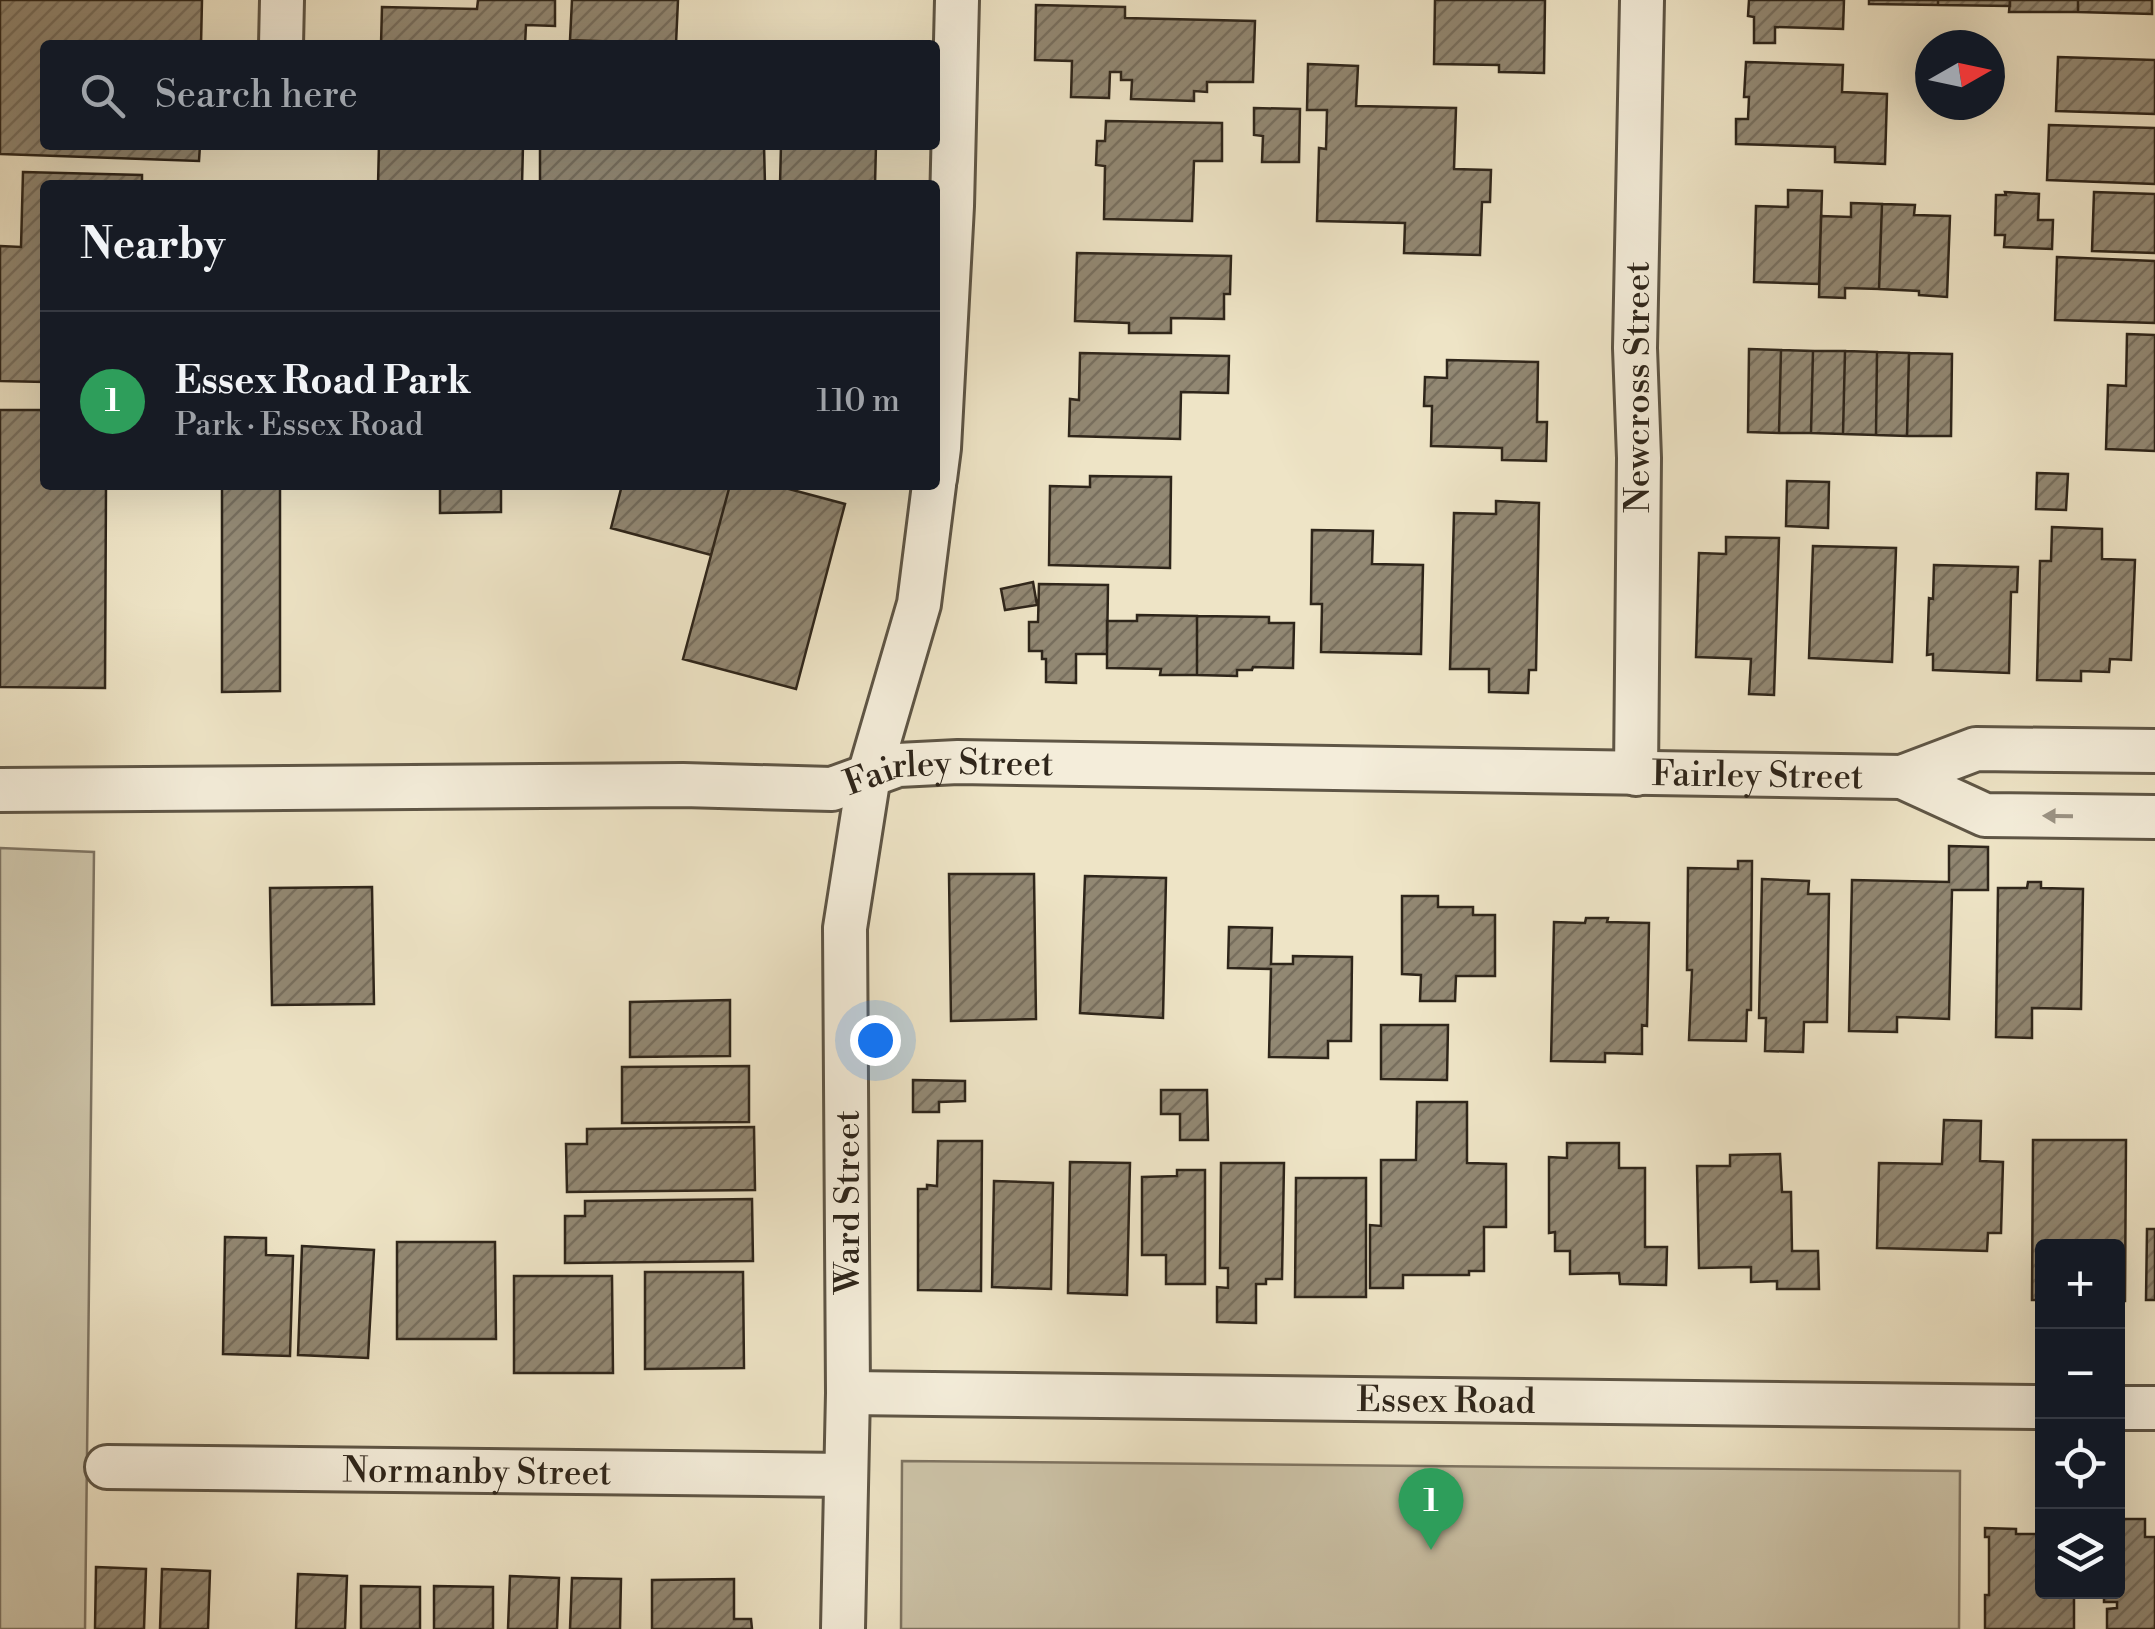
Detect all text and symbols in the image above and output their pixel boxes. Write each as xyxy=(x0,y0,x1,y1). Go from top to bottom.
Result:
north arrow xyxy=(1915,30,2005,120)
search box xyxy=(40,40,940,150)
icon: search xyxy=(75,68,130,123)
text: Search here xyxy=(155,72,358,119)
text: Nearby xyxy=(80,219,225,272)
street label: Newcross Street xyxy=(1617,261,1660,513)
text: Essex Road Park xyxy=(175,358,471,405)
text: 1 xyxy=(105,381,120,421)
text: 110 m xyxy=(817,381,900,421)
text: Park · Essex Road xyxy=(175,405,423,445)
street label: Fairley Street xyxy=(838,742,1054,806)
street label: Fairley Street xyxy=(1651,753,1864,799)
one-way arrow xyxy=(2041,808,2073,824)
your location xyxy=(850,1015,901,1066)
street label: Ward Street xyxy=(827,1110,870,1295)
map controls xyxy=(2035,1239,2125,1599)
button: + xyxy=(2035,1239,2125,1329)
button: − xyxy=(2035,1329,2125,1419)
street label: Essex Road xyxy=(1356,1379,1536,1424)
button: locate xyxy=(2035,1419,2125,1509)
street label: Normanby Street xyxy=(342,1450,612,1495)
pin: 1 xyxy=(1398,1468,1464,1550)
button: layers xyxy=(2035,1509,2125,1599)

